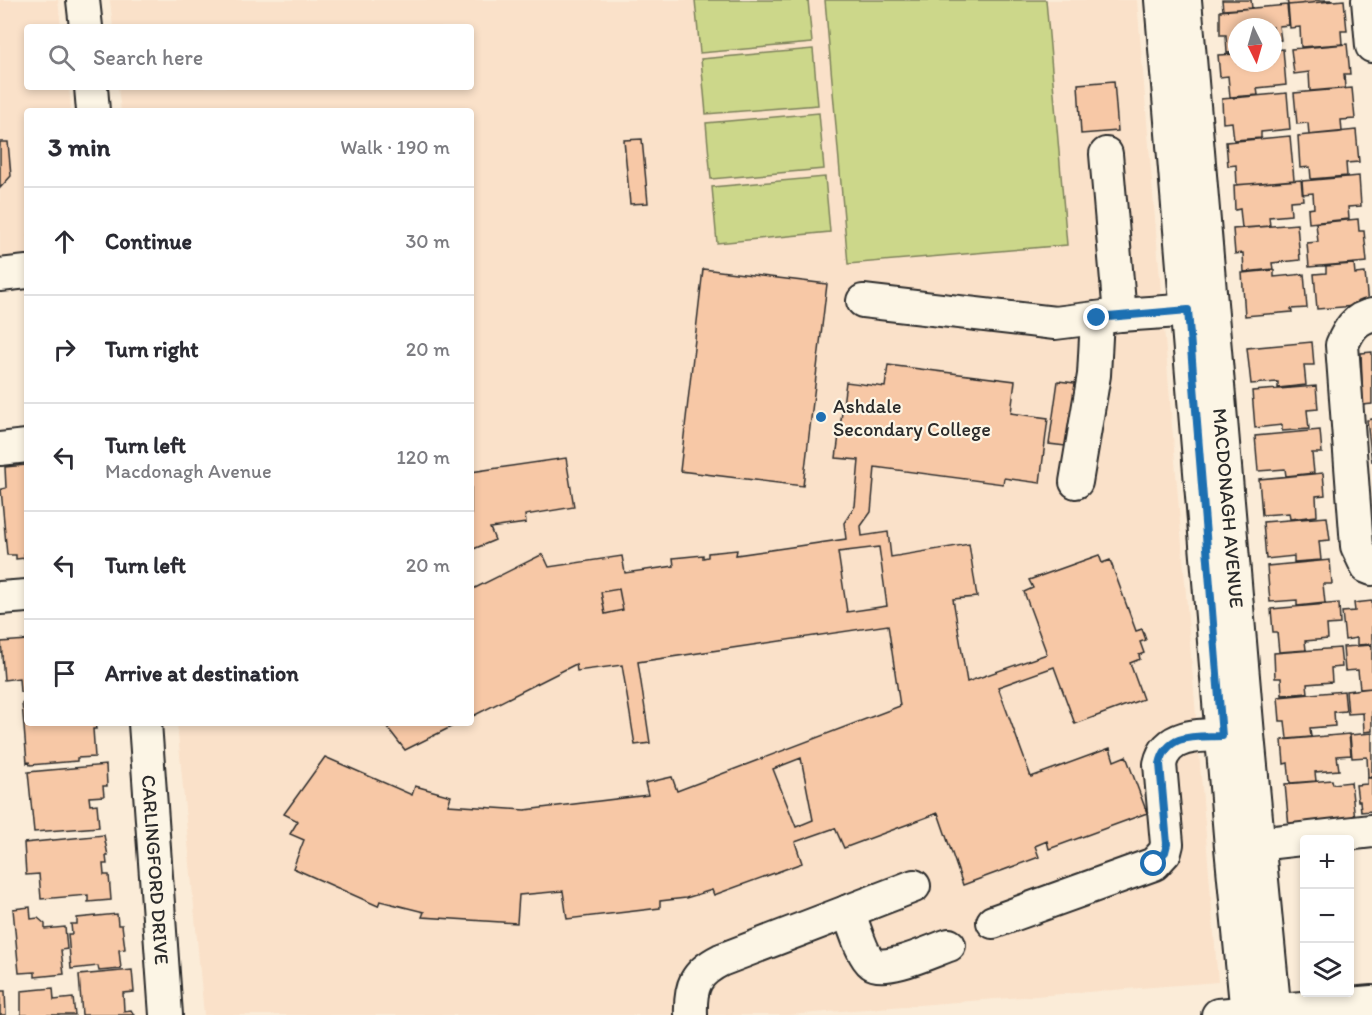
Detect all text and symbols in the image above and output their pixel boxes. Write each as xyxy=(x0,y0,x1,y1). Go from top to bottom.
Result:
north arrow xyxy=(1228,18,1282,72)
search box xyxy=(24,24,474,90)
icon: search xyxy=(45,41,78,74)
text: Search here xyxy=(93,44,203,71)
text: 3 min xyxy=(48,131,110,163)
text: Walk · 190 m xyxy=(340,135,450,159)
icon: ahead xyxy=(48,225,81,258)
text: Continue xyxy=(105,228,192,255)
text: 30 m xyxy=(405,229,450,253)
route end xyxy=(1083,304,1109,330)
icon: right xyxy=(48,333,81,366)
text: Turn right xyxy=(105,336,199,363)
text: 20 m xyxy=(406,337,450,361)
place label: Ashdale Secondary College xyxy=(833,394,991,441)
street label: MACDONAGH AVENUE xyxy=(1208,407,1249,609)
marker: Ashdale Secondary College xyxy=(814,410,828,424)
text: Turn left xyxy=(105,432,186,459)
icon: left xyxy=(48,441,81,474)
text: 120 m xyxy=(397,445,450,469)
text: Macdonagh Avenue xyxy=(105,459,272,483)
icon: left xyxy=(48,549,81,582)
text: Turn left xyxy=(105,552,186,579)
text: 20 m xyxy=(406,553,450,577)
icon: arrive xyxy=(48,657,81,690)
text: Arrive at destination xyxy=(105,660,299,687)
street label: CARLINGFORD DRIVE xyxy=(137,774,174,965)
map controls xyxy=(1300,835,1354,997)
button: + xyxy=(1300,835,1354,889)
route start xyxy=(1140,850,1166,876)
button: − xyxy=(1300,889,1354,943)
button: layers xyxy=(1300,943,1354,997)

